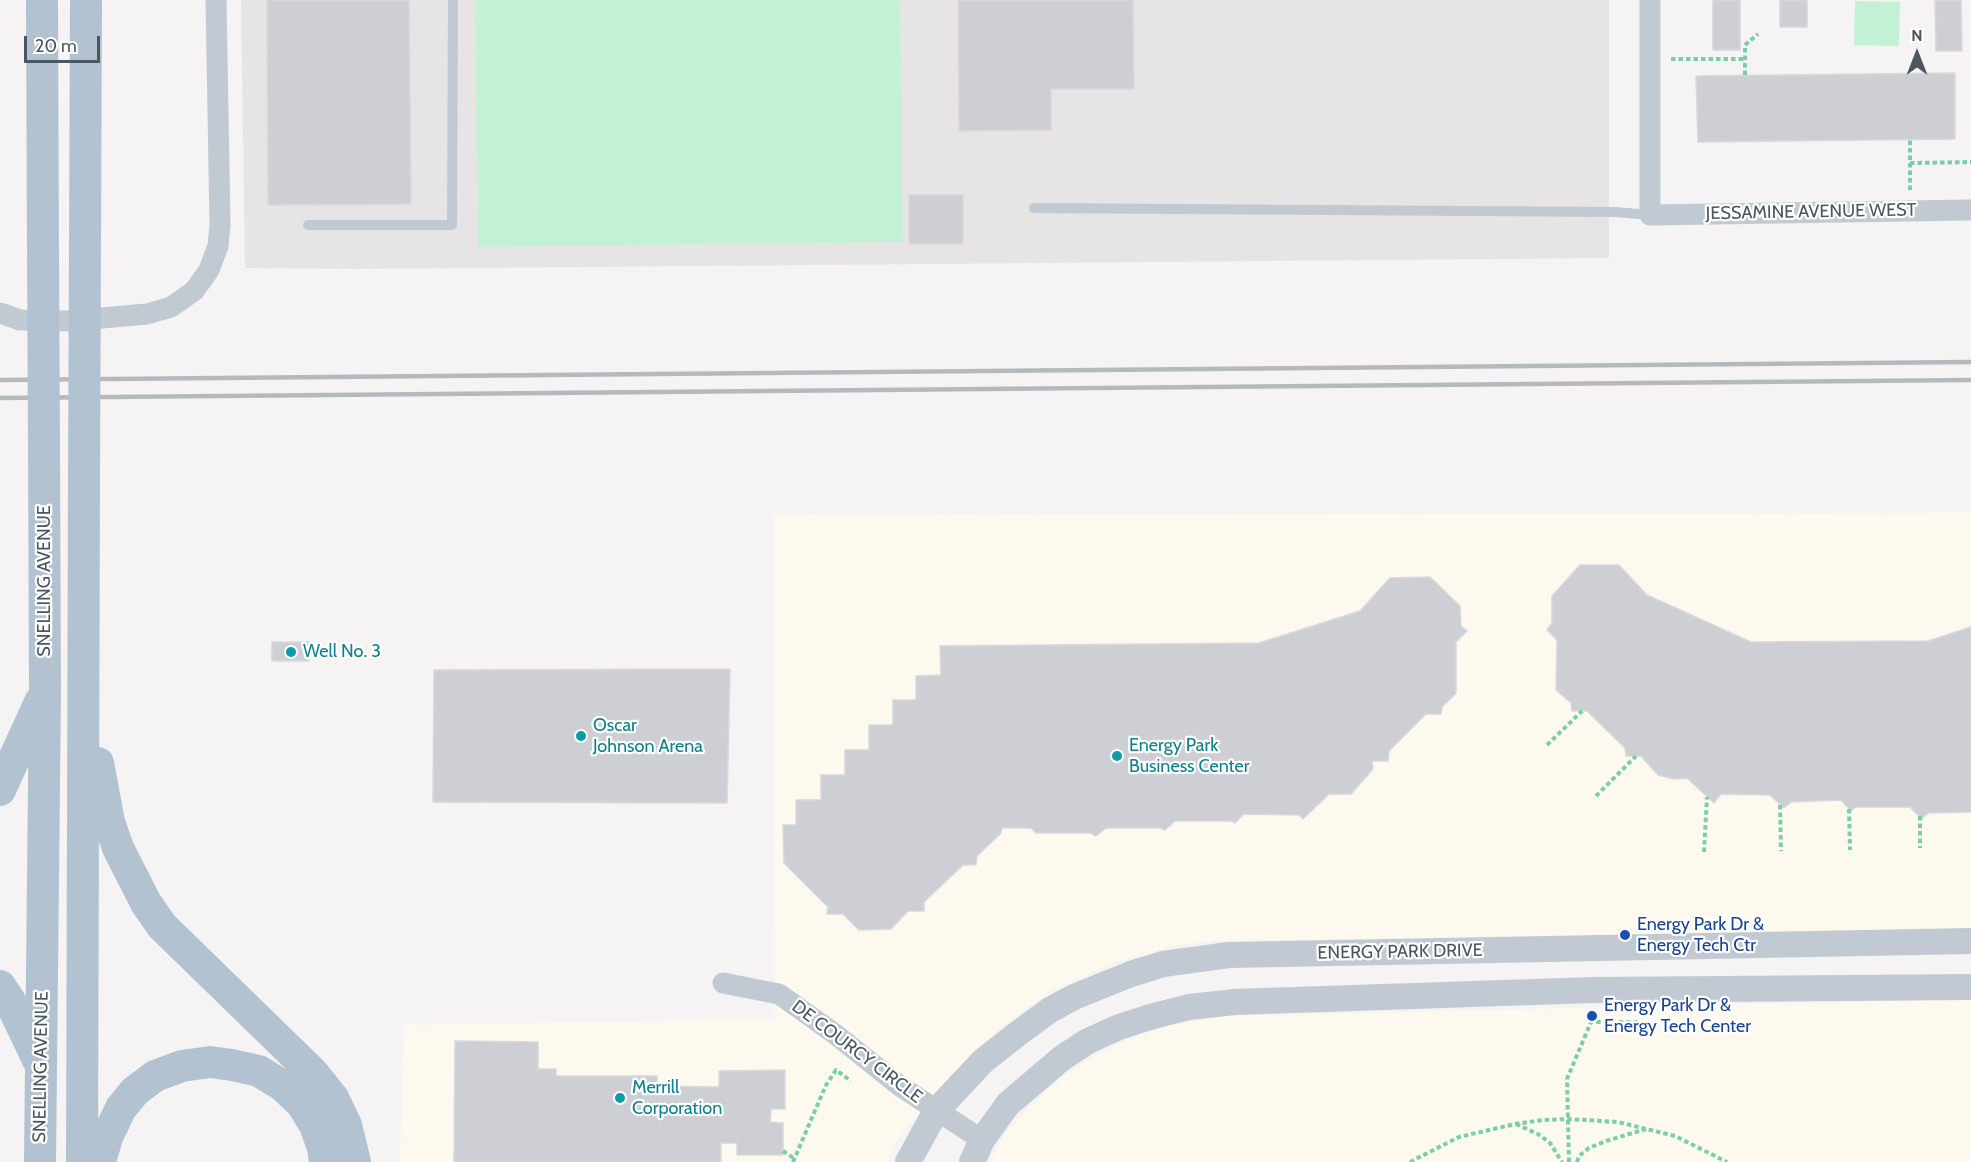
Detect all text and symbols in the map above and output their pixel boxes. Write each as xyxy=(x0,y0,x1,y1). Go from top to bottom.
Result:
scale bar xyxy=(27,24,104,62)
north arrow xyxy=(1887,24,1947,84)
text: N xyxy=(1911,26,1923,45)
text: 20 m xyxy=(35,35,77,57)
street label: JESSAMINE AVENUE WEST xyxy=(1706,199,1916,225)
street label: SNELLING AVENUE xyxy=(34,505,56,657)
place label: Well No. 3 xyxy=(303,641,381,663)
marker: Well No. 3 xyxy=(284,645,298,659)
place label: Oscar Johnson Arena xyxy=(593,715,703,758)
marker: Oscar Johnson Arena xyxy=(574,729,588,743)
place label: Energy Park Business Center xyxy=(1129,735,1249,777)
marker: Energy Park Business Center xyxy=(1110,749,1124,763)
place label: Energy Park Dr & Energy Tech Ctr xyxy=(1637,914,1764,956)
marker: Energy Park Dr & Energy Tech Ctr xyxy=(1618,928,1632,942)
street label: ENERGY PARK DRIVE xyxy=(1317,940,1483,964)
street label: SNELLING AVENUE xyxy=(29,991,53,1143)
place label: Energy Park Dr & Energy Tech Center xyxy=(1604,995,1751,1038)
street label: DE COURCY CIRCLE xyxy=(788,996,926,1108)
marker: Energy Park Dr & Energy Tech Center xyxy=(1585,1009,1599,1023)
place label: Merrill Corporation xyxy=(632,1077,722,1120)
marker: Merrill Corporation xyxy=(613,1091,627,1105)

